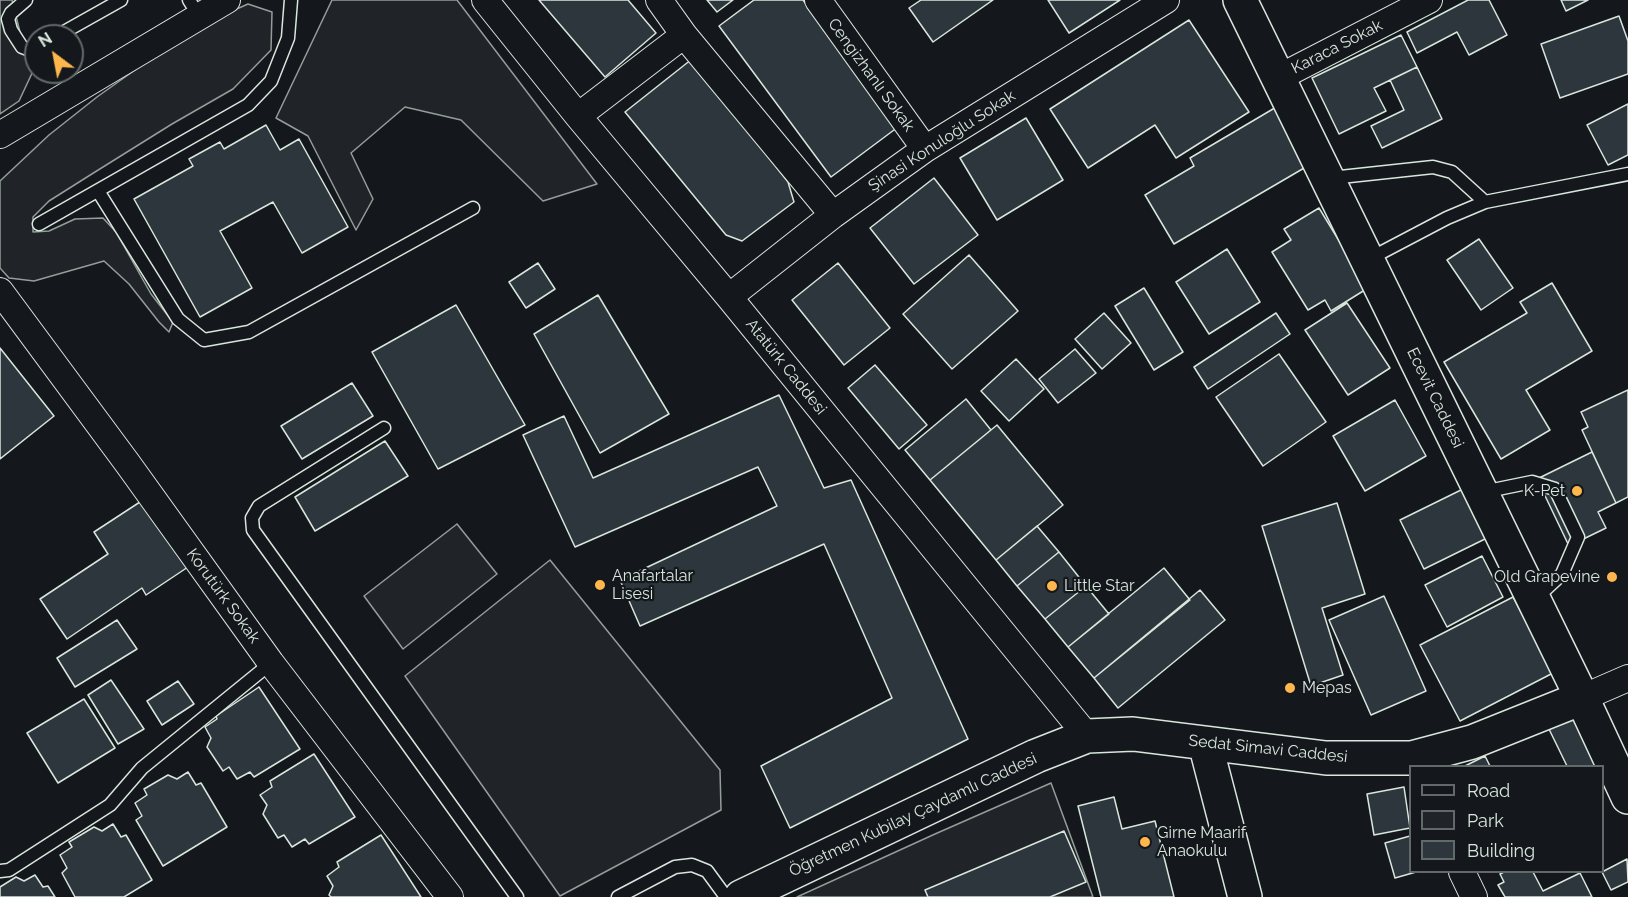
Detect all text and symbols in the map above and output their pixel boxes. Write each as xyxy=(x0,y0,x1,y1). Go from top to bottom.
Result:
street label: Cengizhanlı Sokak xyxy=(824,15,918,135)
street label: Karaca Sokak xyxy=(1288,16,1386,78)
north arrow xyxy=(24,24,84,84)
text: N xyxy=(35,29,55,51)
street label: Şinasi Konuloğlu Sokak xyxy=(865,86,1019,196)
street label: Atatürk Caddesi xyxy=(741,315,831,419)
street label: Ecevit Caddesi xyxy=(1402,345,1468,451)
place label: K-Pet xyxy=(1524,481,1565,501)
marker: K-Pet xyxy=(1570,484,1584,498)
street label: Korutürk Sokak xyxy=(182,545,264,647)
place label: Anafartalar Lisesi xyxy=(612,566,693,604)
place label: Old Grapevine xyxy=(1494,567,1600,587)
marker: Old Grapevine xyxy=(1605,570,1619,584)
place label: Little Star xyxy=(1064,576,1135,596)
marker: Anafartalar Lisesi xyxy=(593,578,607,592)
marker: Little Star xyxy=(1045,579,1059,593)
place label: Mepas xyxy=(1302,678,1352,698)
marker: Mepas xyxy=(1283,681,1297,695)
street label: Sedat Simavi Caddesi xyxy=(1188,731,1348,767)
street label: Öğretmen Kubilay Çaydamlı Caddesi xyxy=(786,749,1040,881)
legend xyxy=(1409,765,1604,873)
text: Road xyxy=(1467,780,1510,801)
text: Park xyxy=(1467,810,1504,831)
place label: Girne Maarif Anaokulu xyxy=(1157,823,1246,861)
marker: Girne Maarif Anaokulu xyxy=(1138,835,1152,849)
text: Building xyxy=(1467,840,1535,861)

